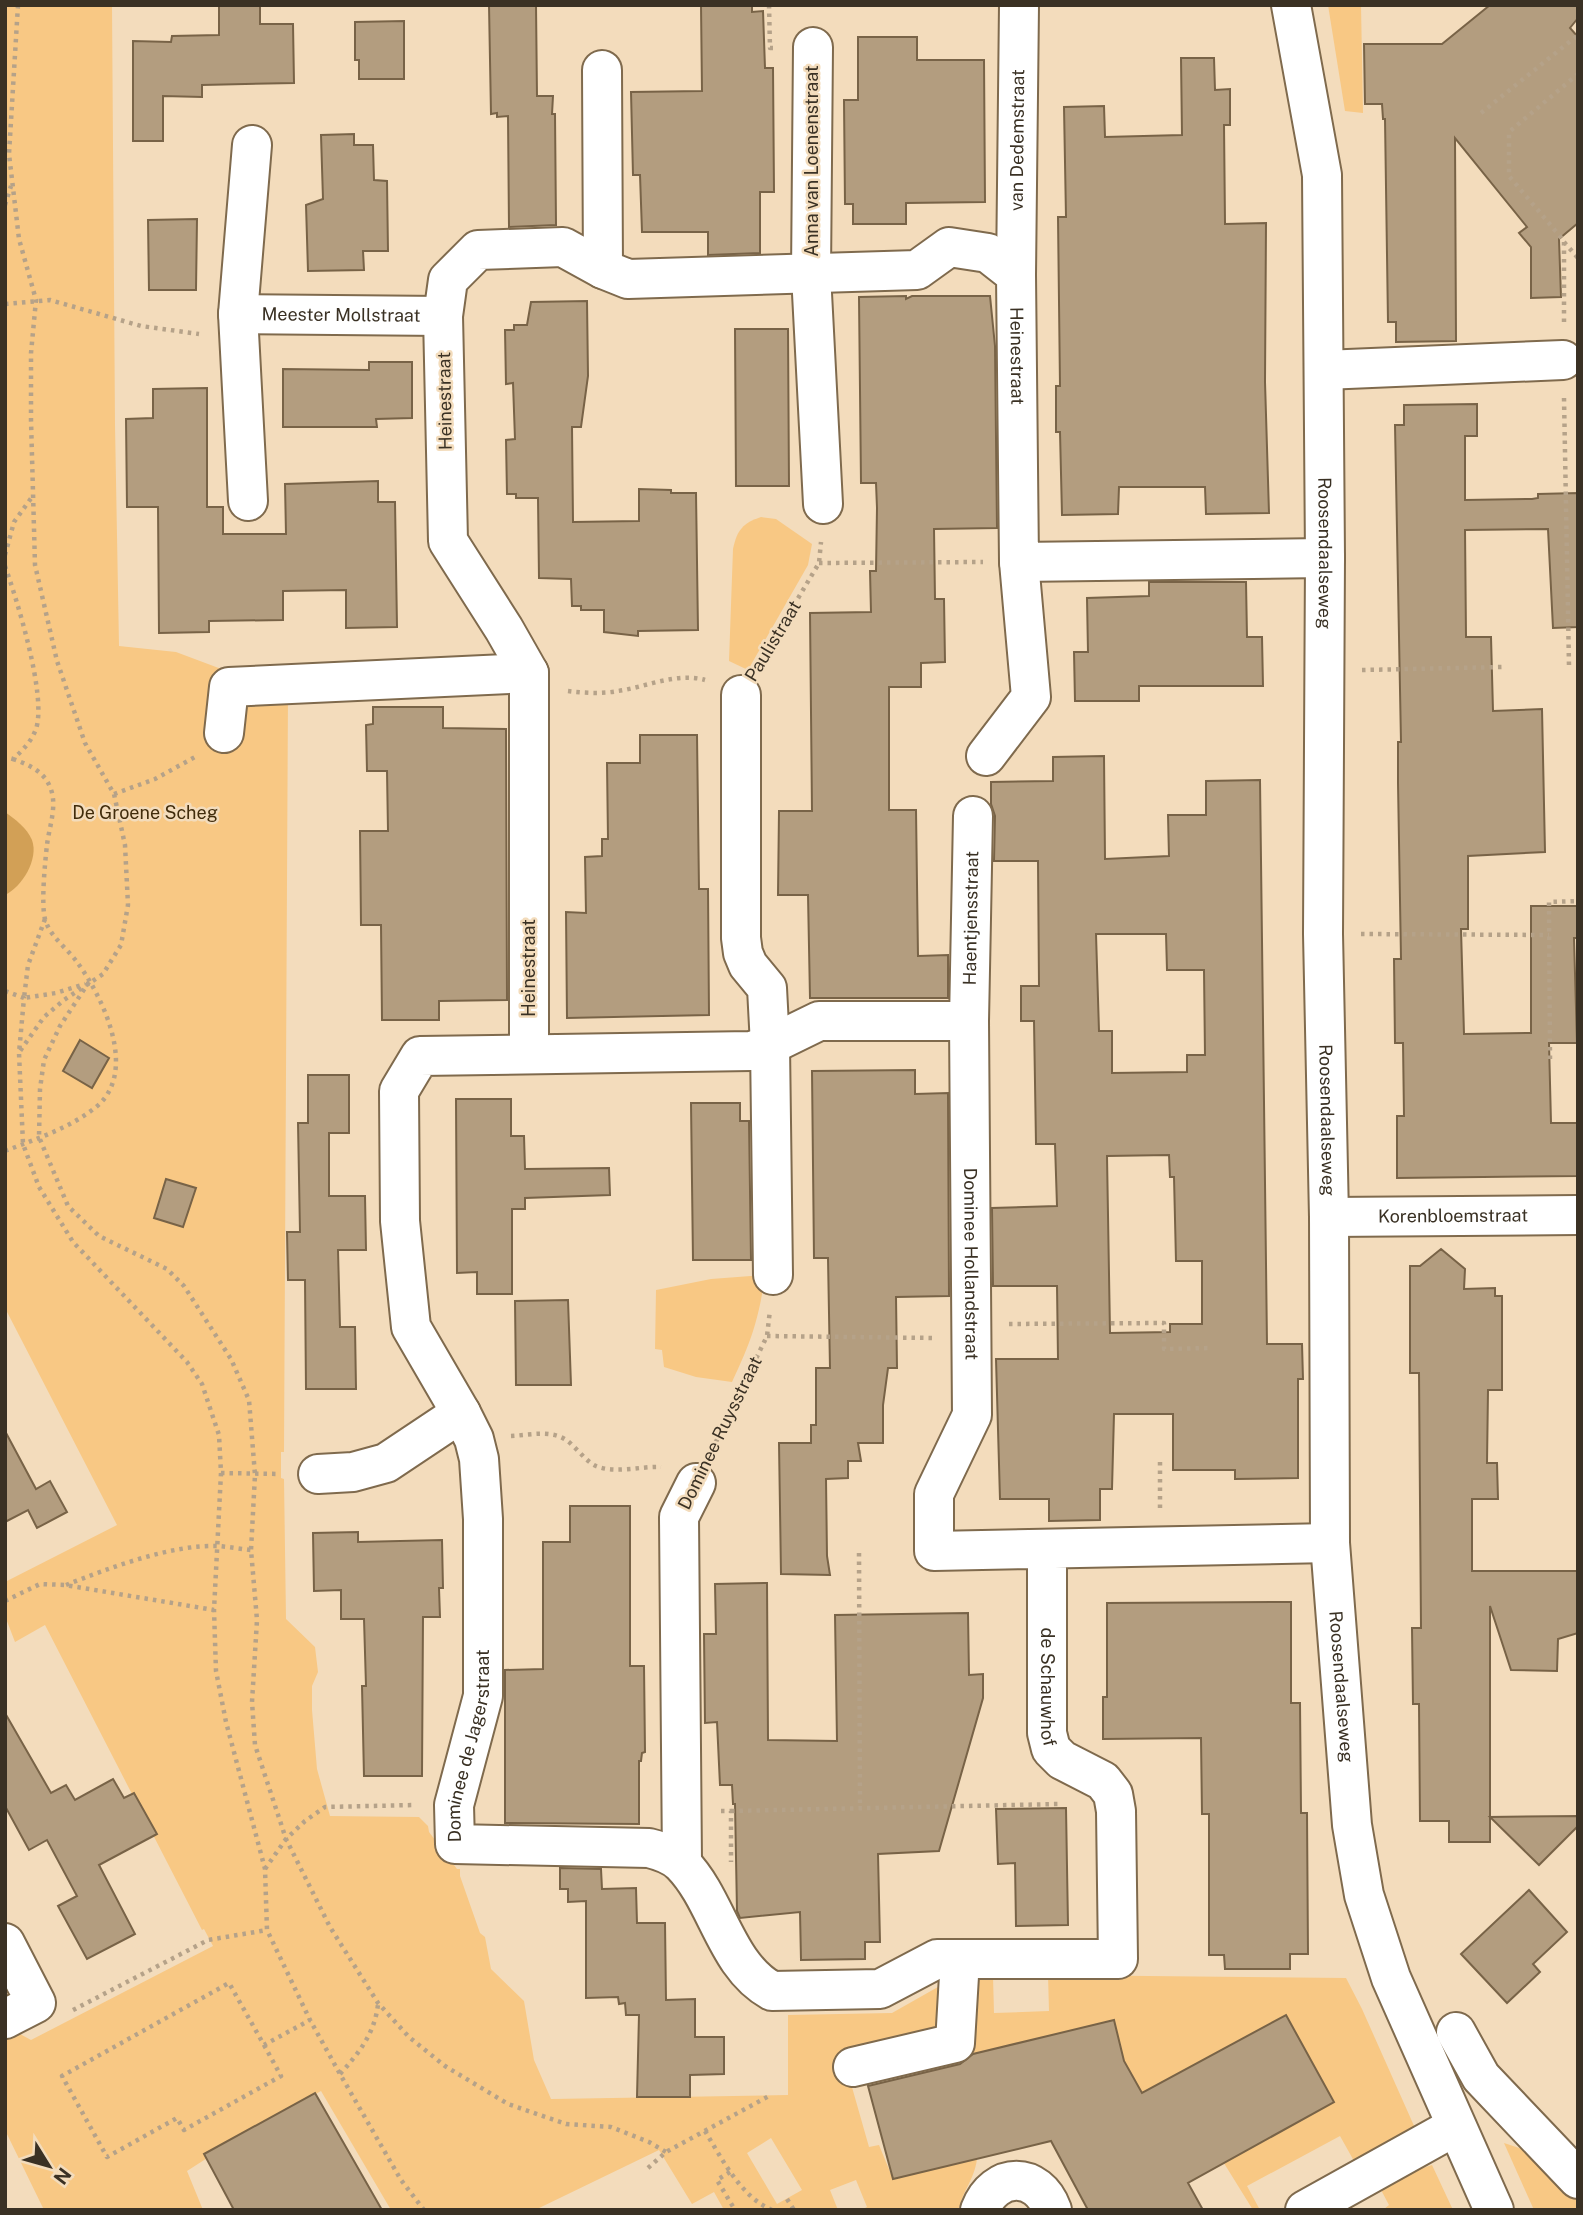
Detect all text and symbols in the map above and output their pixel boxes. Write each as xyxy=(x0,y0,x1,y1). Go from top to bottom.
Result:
street label: Anna van Loenenstraat xyxy=(801,65,822,257)
street label: van Dedemstraat xyxy=(1006,69,1028,211)
street label: Meester Mollstraat xyxy=(261,303,421,326)
street label: Heinestraat xyxy=(1006,307,1028,405)
street label: Heinestraat xyxy=(433,352,456,450)
street label: Roosendaalseweg xyxy=(1314,477,1336,629)
street label: Paulistraat xyxy=(740,596,805,685)
park label: De Groene Scheg xyxy=(72,802,218,823)
street label: Haentjensstraat xyxy=(959,851,982,985)
street label: Heinestraat xyxy=(518,919,539,1017)
street label: Roosendaalseweg xyxy=(1315,1044,1340,1196)
street label: Dominee Hollandstraat xyxy=(960,1168,983,1360)
street label: Korenbloemstraat xyxy=(1378,1204,1528,1227)
street label: Dominee Ruysstraat xyxy=(673,1353,766,1513)
street label: Roosendaalseweg xyxy=(1325,1610,1358,1763)
street label: de Schauwhof xyxy=(1036,1627,1061,1749)
street label: Dominee de Jagerstraat xyxy=(443,1649,493,1843)
north arrow xyxy=(14,2131,84,2201)
text: N xyxy=(49,2164,76,2189)

